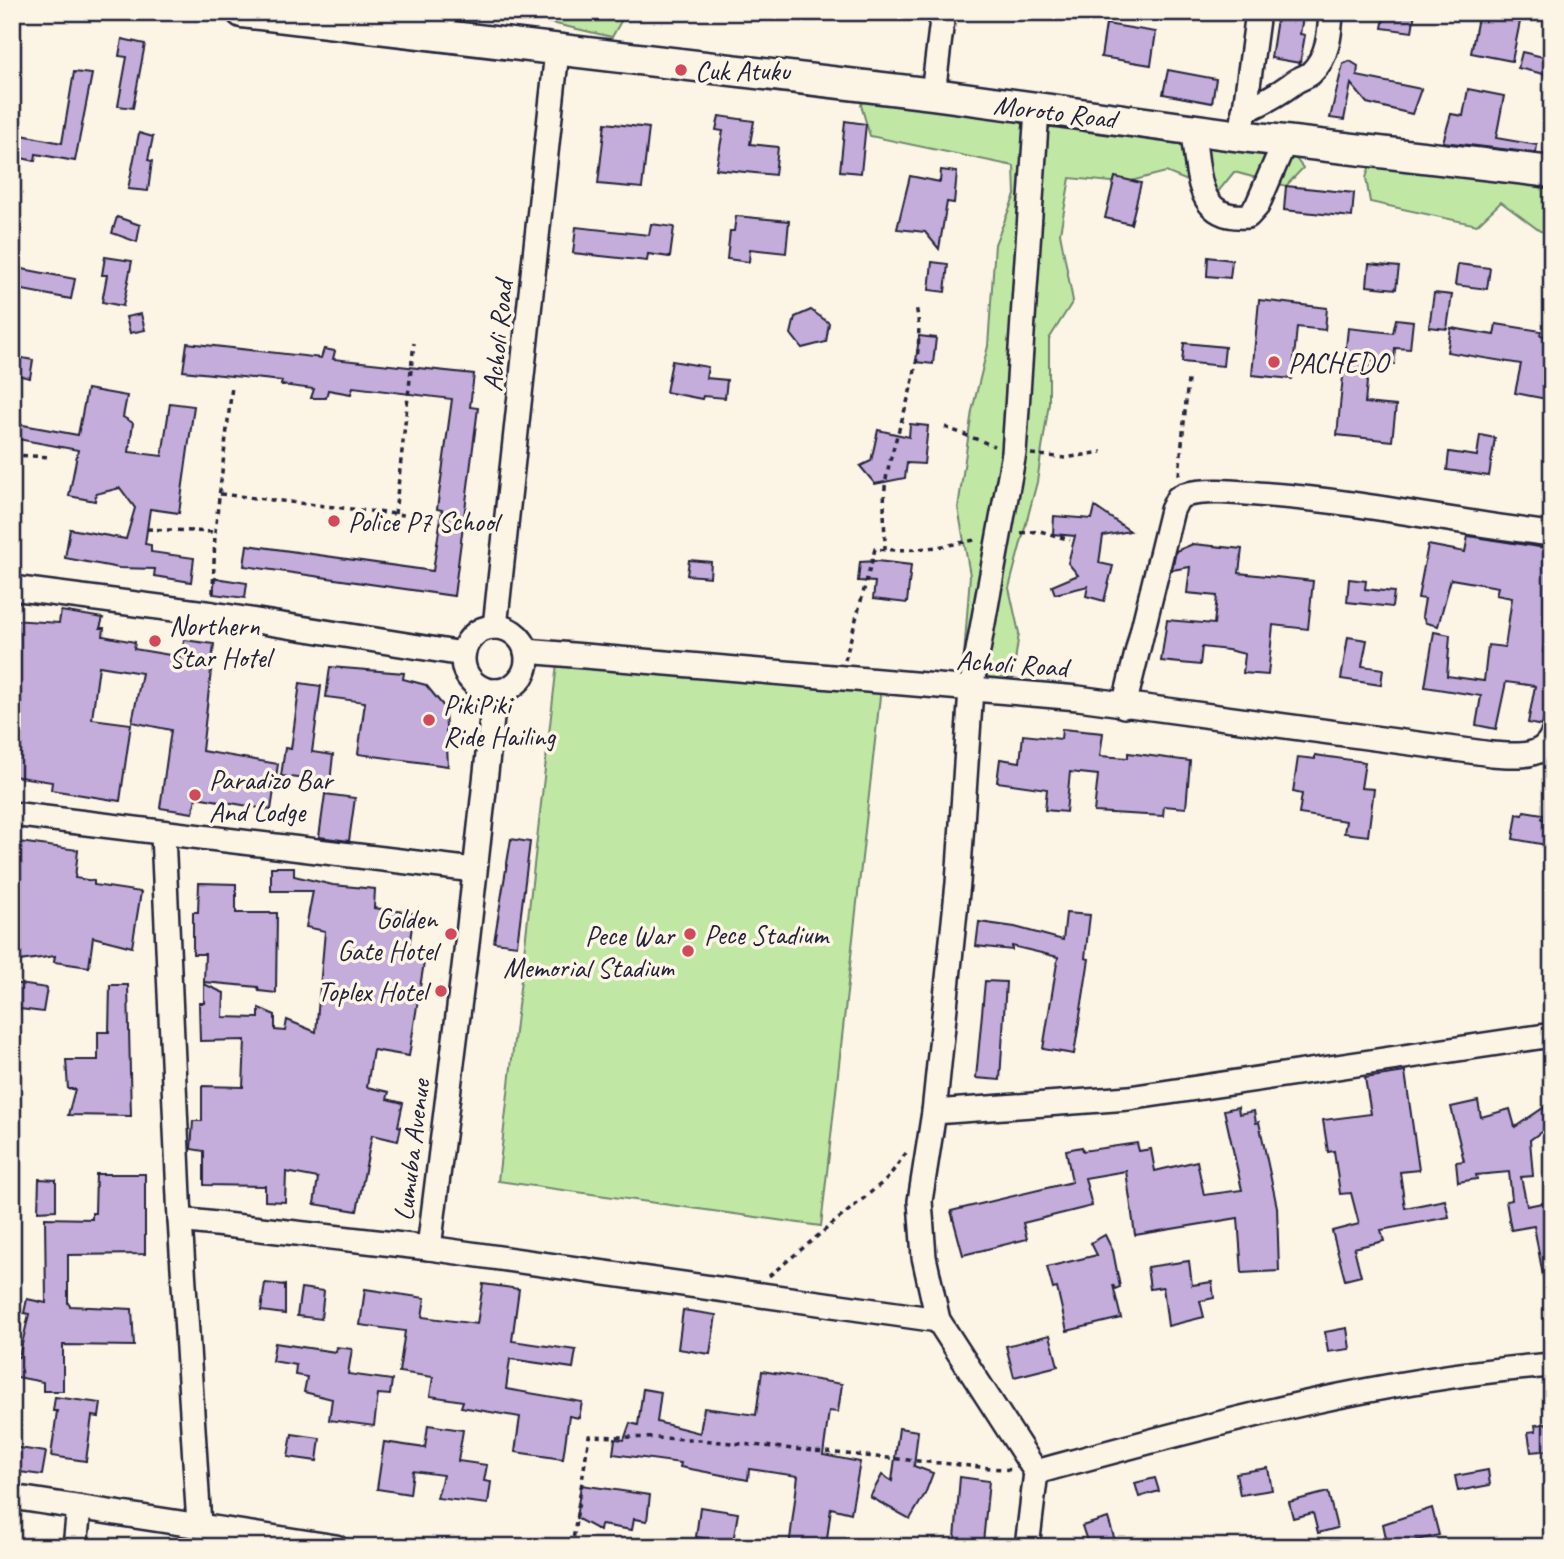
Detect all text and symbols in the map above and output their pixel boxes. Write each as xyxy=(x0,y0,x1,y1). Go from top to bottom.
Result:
place label: Cuk Atuku xyxy=(695,53,791,88)
marker: Cuk Atuku xyxy=(673,62,689,78)
street label: Moroto Road xyxy=(992,87,1122,137)
street label: Acholi Road xyxy=(474,275,521,393)
place label: PACHEDO xyxy=(1288,345,1391,380)
marker: PACHEDO xyxy=(1266,354,1282,370)
place label: Police P7 School xyxy=(348,504,504,539)
marker: Police P7 School xyxy=(326,513,342,529)
place label: Northern Star Hotel xyxy=(169,608,276,675)
marker: Northern Star Hotel xyxy=(147,633,163,649)
street label: Acholi Road xyxy=(955,642,1073,685)
place label: PikiPiki Ride Hailing xyxy=(443,687,556,754)
marker: PikiPiki Ride Hailing xyxy=(421,712,437,728)
place label: Paradizo Bar And Lodge xyxy=(209,762,335,829)
marker: Paradizo Bar And Lodge xyxy=(187,787,203,803)
place label: Golden Gate Hotel xyxy=(337,901,442,968)
place label: Pece Stadium xyxy=(704,917,830,952)
place label: Pece War Memorial Stadium xyxy=(503,918,676,985)
marker: Golden Gate Hotel xyxy=(443,926,459,942)
marker: Pece Stadium xyxy=(682,926,698,942)
marker: Pece War Memorial Stadium xyxy=(680,943,696,959)
place label: Toplex Hotel xyxy=(317,974,432,1009)
marker: Toplex Hotel xyxy=(433,983,449,999)
street label: Lumuba Avenue xyxy=(385,1076,438,1223)

